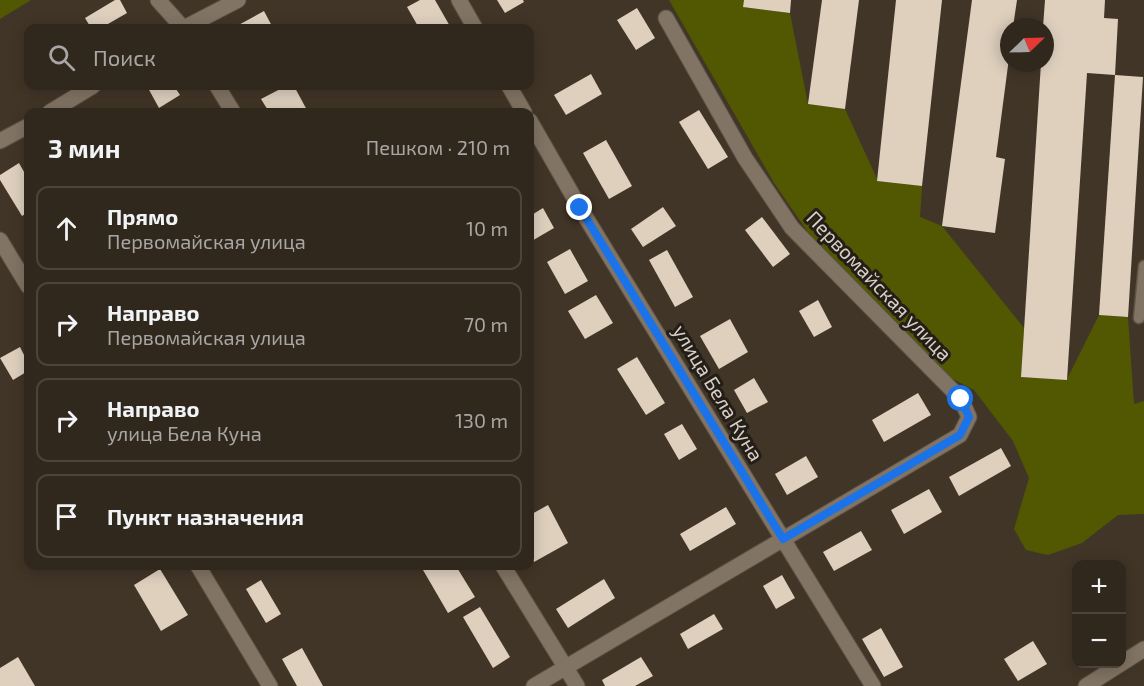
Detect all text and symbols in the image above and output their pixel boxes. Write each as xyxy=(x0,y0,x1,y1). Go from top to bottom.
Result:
north arrow xyxy=(1000,18,1054,72)
search box xyxy=(24,24,534,90)
icon: search xyxy=(45,41,78,74)
text: Поиск xyxy=(93,44,156,70)
text: 3 мин xyxy=(48,132,120,163)
text: Пешком · 210 m xyxy=(366,135,510,159)
route end xyxy=(566,194,592,220)
text: Прямо xyxy=(107,203,178,229)
street label: Первомайская улица xyxy=(801,205,957,366)
icon: ahead xyxy=(50,212,83,245)
text: 10 m xyxy=(466,216,508,240)
text: Первомайская улица xyxy=(107,229,306,253)
text: Направо xyxy=(107,299,200,325)
icon: right xyxy=(50,308,83,341)
text: 70 m xyxy=(464,312,508,336)
street label: улица Бела Куна xyxy=(668,320,769,466)
text: Первомайская улица xyxy=(107,325,306,349)
route start xyxy=(947,385,973,411)
text: Направо xyxy=(107,395,200,421)
icon: right xyxy=(50,404,83,437)
text: 130 m xyxy=(455,408,508,432)
text: улица Бела Куна xyxy=(107,421,262,445)
icon: arrive xyxy=(50,500,83,533)
text: Пункт назначения xyxy=(107,503,304,529)
map controls xyxy=(1072,560,1126,668)
button: + xyxy=(1072,560,1126,614)
button: − xyxy=(1072,614,1126,668)

